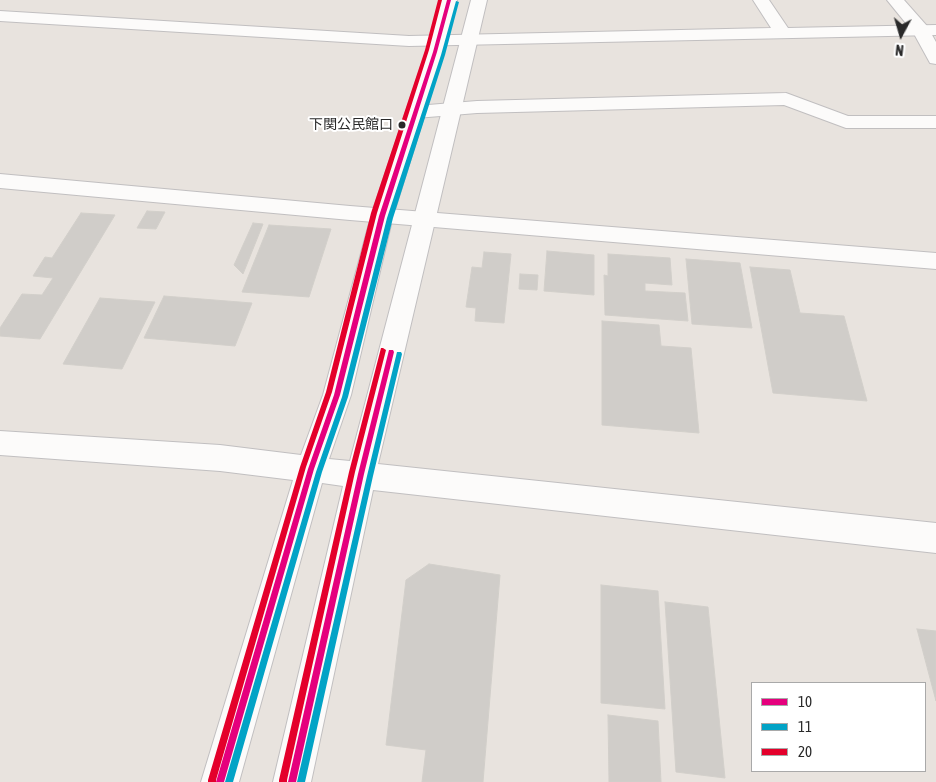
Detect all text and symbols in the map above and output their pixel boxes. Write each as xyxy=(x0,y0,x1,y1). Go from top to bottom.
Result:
north arrow xyxy=(876,10,926,60)
text: N xyxy=(894,42,904,58)
place label: 下関公民館口 xyxy=(309,117,393,133)
marker: 下関公民館口 xyxy=(397,120,407,130)
legend xyxy=(751,682,926,772)
text: 10 xyxy=(798,693,812,710)
text: 11 xyxy=(798,718,812,735)
text: 20 xyxy=(798,743,812,760)

